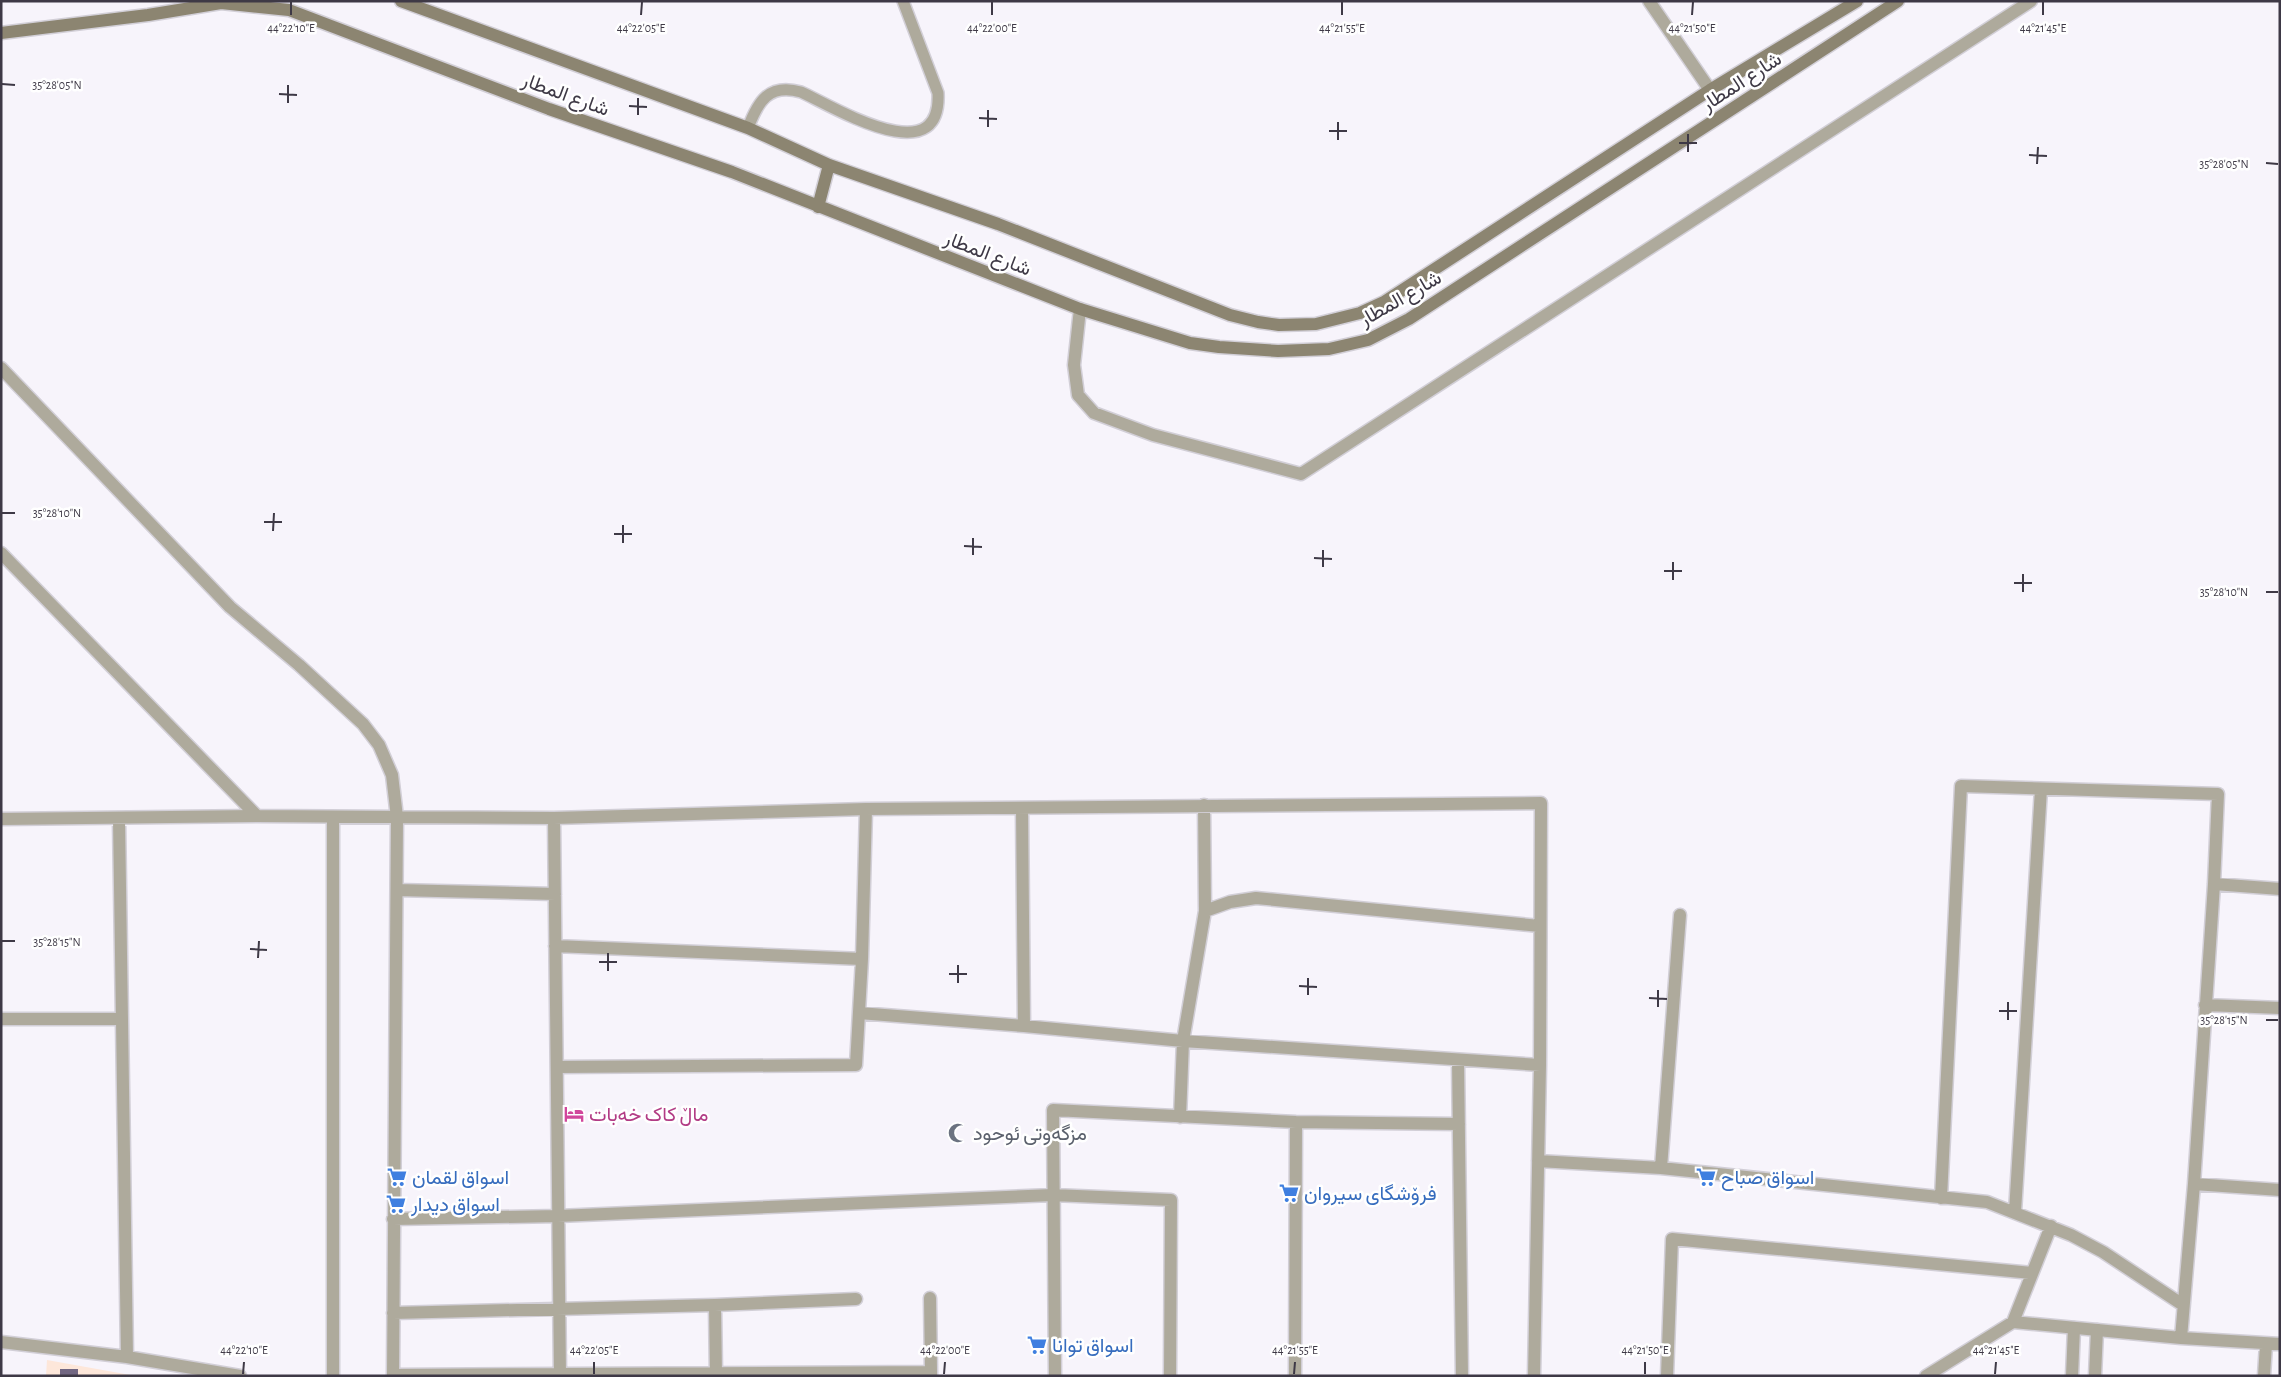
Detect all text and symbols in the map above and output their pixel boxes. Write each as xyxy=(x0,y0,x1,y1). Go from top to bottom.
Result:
text: 44°22'10"E xyxy=(267,22,315,34)
text: 44°22'05"E xyxy=(617,22,665,34)
text: 44°22'00"E xyxy=(967,22,1017,34)
text: 44°21'55"E xyxy=(1319,22,1365,34)
text: 44°21'50"E xyxy=(1668,22,1716,34)
text: 44°21'45"E xyxy=(2020,22,2066,34)
street label: شارع المطار xyxy=(1697,49,1787,118)
street label: شارع المطار xyxy=(518,70,612,123)
text: 35°28'05"N xyxy=(32,79,82,91)
text: 35°28'05"N xyxy=(2199,158,2249,170)
street label: شارع المطار xyxy=(940,228,1034,282)
street label: شارع المطار xyxy=(1355,267,1446,333)
text: 35°28'10"N xyxy=(33,507,81,519)
text: 35°28'10"N xyxy=(2200,586,2248,598)
text: 35°28'15"N xyxy=(33,936,81,948)
text: 35°28'15"N xyxy=(2200,1014,2248,1026)
hotel icon: ماڵ کاک خەبات xyxy=(563,1103,585,1125)
place label: ماڵ کاک خەبات xyxy=(589,1105,708,1126)
mosque icon: مزگەوتی ئوحود xyxy=(947,1122,969,1144)
place label: مزگەوتی ئوحود xyxy=(973,1124,1087,1146)
supermarket icon: اسواق لقمان xyxy=(386,1166,408,1188)
supermarket icon: اسواق صباح xyxy=(1695,1166,1717,1188)
place label: اسواق لقمان xyxy=(412,1168,509,1190)
place label: اسواق صباح xyxy=(1721,1168,1814,1191)
supermarket icon: فرۆشگای سیروان xyxy=(1278,1182,1300,1204)
place label: فرۆشگای سیروان xyxy=(1304,1184,1437,1206)
supermarket icon: اسواق ديدار xyxy=(385,1193,407,1215)
place label: اسواق ديدار xyxy=(410,1195,500,1217)
supermarket icon: اسواق توانا xyxy=(1026,1334,1048,1356)
place label: اسواق توانا xyxy=(1052,1336,1134,1358)
text: 44°22'10"E xyxy=(220,1344,268,1356)
text: 44°22'05"E xyxy=(570,1344,618,1356)
text: 44°22'00"E xyxy=(920,1344,970,1356)
text: 44°21'55"E xyxy=(1272,1344,1318,1356)
text: 44°21'50"E xyxy=(1621,1344,1669,1356)
text: 44°21'45"E xyxy=(1973,1344,2019,1356)

